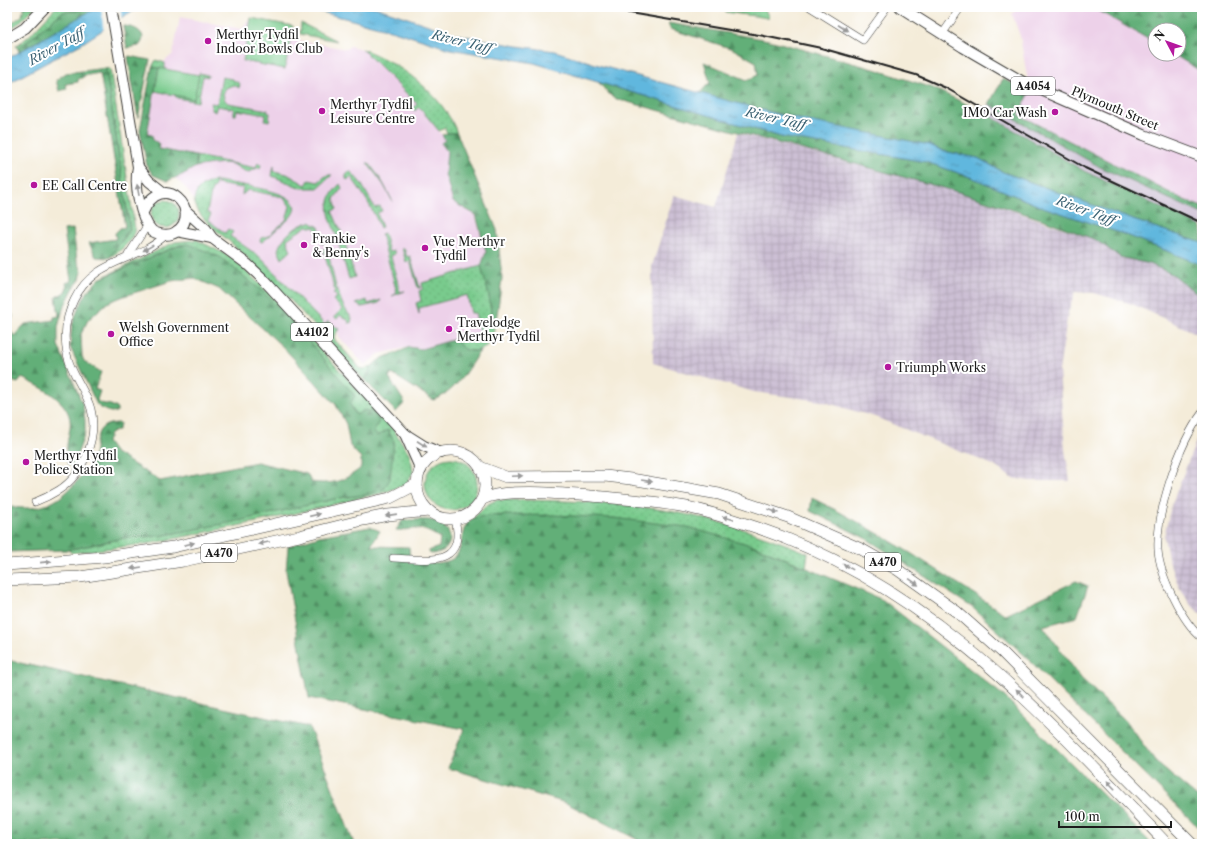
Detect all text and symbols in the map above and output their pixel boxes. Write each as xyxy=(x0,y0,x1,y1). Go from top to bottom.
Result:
water label: River Taff xyxy=(25,22,90,68)
north arrow xyxy=(1147,22,1187,62)
one-way arrow xyxy=(837,24,848,32)
water label: River Taff xyxy=(429,26,498,57)
place label: Merthyr Tydfil Indoor Bowls Club xyxy=(216,27,323,56)
text: N xyxy=(1151,27,1168,44)
marker: Merthyr Tydfil Indoor Bowls Club xyxy=(203,36,213,46)
road number: A4054 xyxy=(1011,77,1055,95)
street label: Plymouth Street xyxy=(1069,83,1161,133)
place label: Merthyr Tydfil Leisure Centre xyxy=(330,97,415,126)
water label: River Taff xyxy=(743,103,812,134)
place label: IMO Car Wash xyxy=(963,105,1047,120)
marker: Merthyr Tydfil Leisure Centre xyxy=(317,106,327,116)
marker: IMO Car Wash xyxy=(1050,107,1060,117)
place label: EE Call Centre xyxy=(42,178,127,193)
marker: EE Call Centre xyxy=(29,180,39,190)
one-way arrow xyxy=(135,184,141,196)
water label: River Taff xyxy=(1054,192,1122,229)
place label: Frankie & Benny's xyxy=(312,231,369,260)
place label: Vue Merthyr Tydfil xyxy=(432,234,505,263)
marker: Frankie & Benny's xyxy=(299,240,309,250)
marker: Vue Merthyr Tydfil xyxy=(420,243,430,253)
one-way arrow xyxy=(142,244,154,251)
place label: Travelodge Merthyr Tydfil xyxy=(457,315,540,344)
place label: Welsh Government Office xyxy=(118,320,230,349)
road number: A4102 xyxy=(291,323,333,341)
marker: Travelodge Merthyr Tydfil xyxy=(444,324,454,334)
marker: Welsh Government Office xyxy=(106,329,116,339)
place label: Triumph Works xyxy=(896,360,986,375)
marker: Triumph Works xyxy=(883,362,893,372)
one-way arrow xyxy=(416,441,428,448)
place label: Merthyr Tydfil Police Station xyxy=(34,448,117,477)
marker: Merthyr Tydfil Police Station xyxy=(21,457,31,467)
one-way arrow xyxy=(511,473,523,480)
one-way arrow xyxy=(641,478,653,484)
one-way arrow xyxy=(768,509,780,515)
one-way arrow xyxy=(309,511,321,517)
one-way arrow xyxy=(384,512,397,518)
one-way arrow xyxy=(721,515,733,521)
one-way arrow xyxy=(182,540,195,546)
one-way arrow xyxy=(258,541,270,547)
road number: A470 xyxy=(201,544,237,562)
road number: A470 xyxy=(865,553,901,571)
one-way arrow xyxy=(40,559,52,565)
one-way arrow xyxy=(842,563,854,570)
one-way arrow xyxy=(130,565,142,571)
one-way arrow xyxy=(909,578,919,586)
one-way arrow xyxy=(1015,688,1025,698)
one-way arrow xyxy=(1107,780,1116,790)
scale bar xyxy=(1059,803,1171,829)
text: 100 m xyxy=(1065,809,1100,824)

